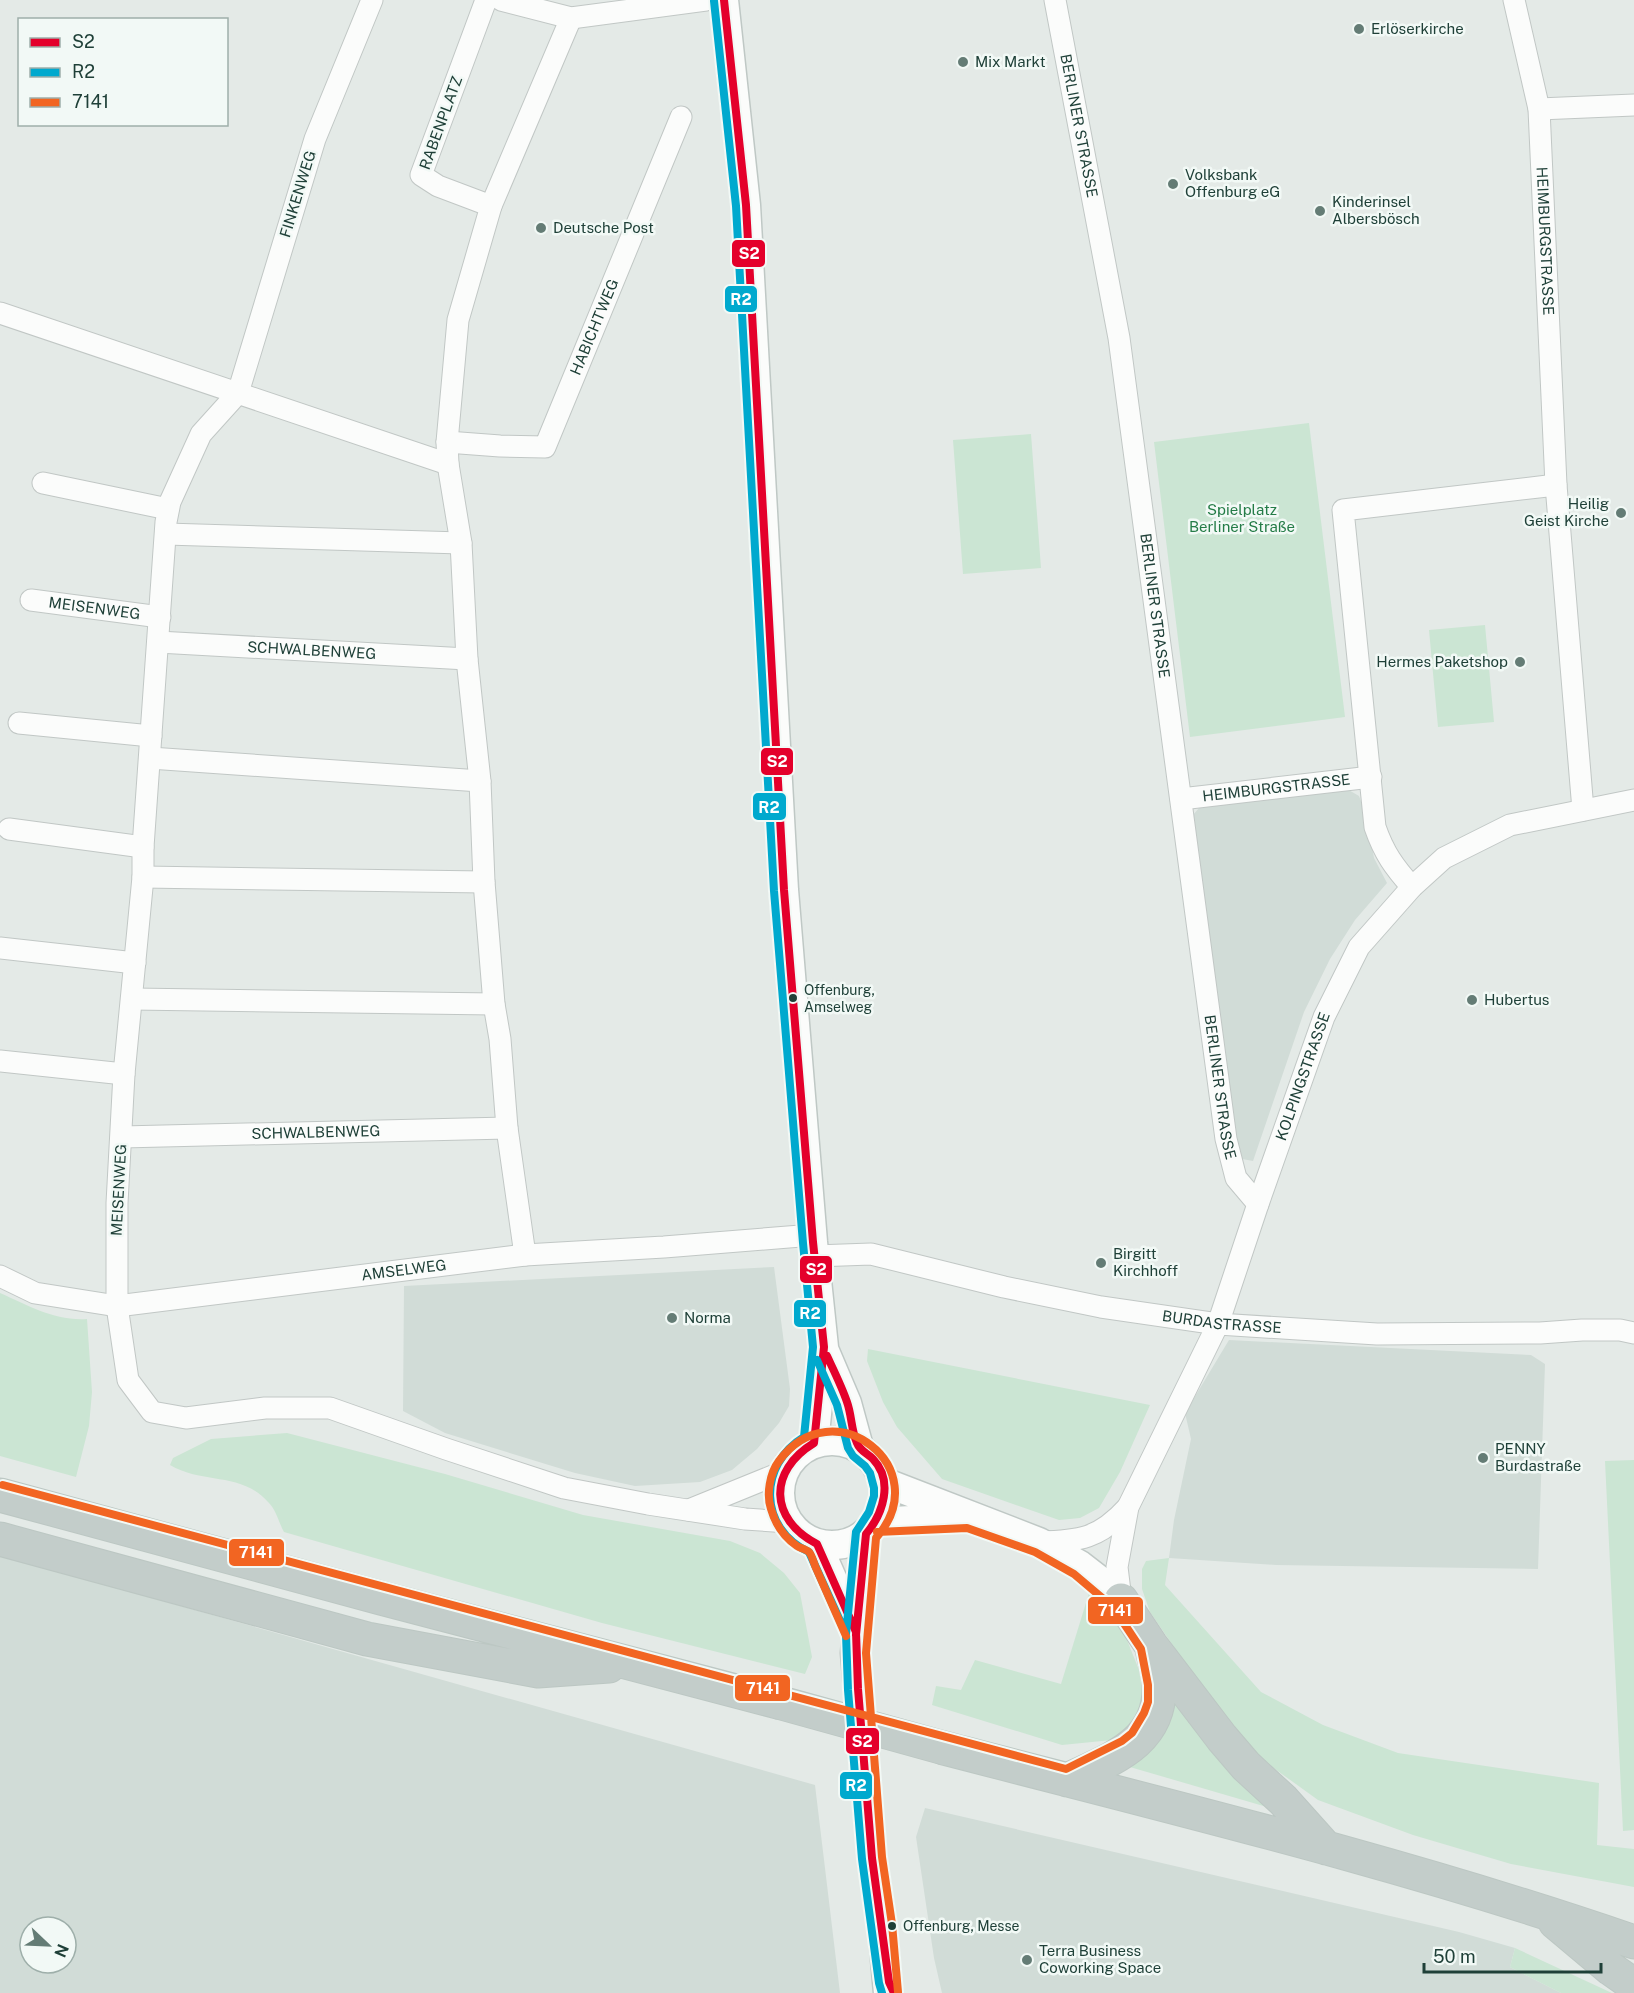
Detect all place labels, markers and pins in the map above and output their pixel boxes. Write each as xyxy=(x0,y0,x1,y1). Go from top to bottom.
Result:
place label: Erlöserkirche xyxy=(1371,20,1464,37)
marker: Erlöserkirche xyxy=(1352,22,1366,36)
place label: Mix Markt xyxy=(975,53,1046,70)
marker: Mix Markt xyxy=(956,55,970,69)
place label: Volksbank Offenburg eG xyxy=(1185,166,1280,200)
marker: Volksbank Offenburg eG xyxy=(1166,177,1180,191)
place label: Kinderinsel Albersbösch xyxy=(1332,193,1420,227)
marker: Kinderinsel Albersbösch xyxy=(1313,204,1327,218)
place label: Deutsche Post xyxy=(553,219,654,236)
marker: Deutsche Post xyxy=(534,221,548,235)
place label: Heilig Geist Kirche xyxy=(1524,495,1609,529)
marker: Heilig Geist Kirche xyxy=(1614,506,1628,520)
place label: Hermes Paketshop xyxy=(1376,653,1508,670)
marker: Hermes Paketshop xyxy=(1513,655,1527,669)
place label: Offenburg, Amselweg xyxy=(804,982,875,1015)
place label: Hubertus xyxy=(1484,991,1549,1008)
marker: Offenburg, Amselweg xyxy=(787,992,799,1004)
marker: Hubertus xyxy=(1465,993,1479,1007)
place label: Birgitt Kirchhoff xyxy=(1113,1245,1178,1279)
marker: Birgitt Kirchhoff xyxy=(1094,1256,1108,1270)
place label: Norma xyxy=(684,1309,731,1326)
marker: Norma xyxy=(665,1311,679,1325)
place label: PENNY Burdastraße xyxy=(1495,1440,1581,1474)
marker: PENNY Burdastraße xyxy=(1476,1451,1490,1465)
place label: Offenburg, Messe xyxy=(903,1918,1019,1934)
marker: Offenburg, Messe xyxy=(886,1920,898,1932)
place label: Terra Business Coworking Space xyxy=(1039,1942,1161,1976)
marker: Terra Business Coworking Space xyxy=(1020,1953,1034,1967)

